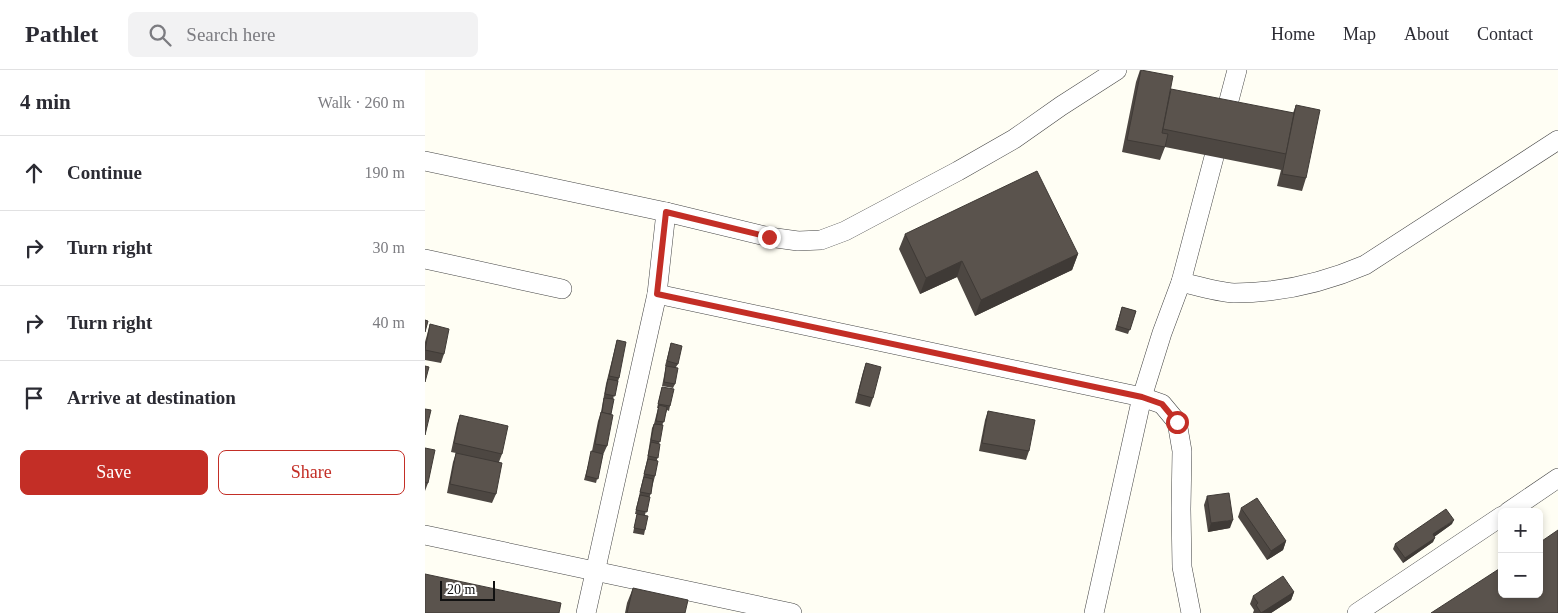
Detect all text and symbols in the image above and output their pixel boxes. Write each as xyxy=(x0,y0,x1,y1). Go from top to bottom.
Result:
search box xyxy=(128,12,478,57)
text: Pathlet xyxy=(25,21,98,47)
icon: search xyxy=(146,21,174,49)
text: Search here xyxy=(186,24,275,45)
text: Home xyxy=(1271,24,1315,44)
text: Map xyxy=(1343,24,1376,44)
text: About xyxy=(1404,24,1449,44)
text: Contact xyxy=(1477,24,1533,44)
text: 4 min xyxy=(20,90,71,114)
text: Walk · 260 m xyxy=(318,94,405,111)
icon: ahead xyxy=(20,159,48,187)
text: Continue xyxy=(67,162,142,183)
text: 190 m xyxy=(365,164,405,181)
route end xyxy=(758,226,781,249)
icon: right xyxy=(20,234,48,262)
text: Turn right xyxy=(67,237,152,258)
text: 30 m xyxy=(373,239,405,256)
icon: right xyxy=(20,309,48,337)
text: Turn right xyxy=(67,312,152,333)
text: 40 m xyxy=(373,314,405,331)
icon: arrive xyxy=(20,384,48,412)
text: Arrive at destination xyxy=(67,387,236,408)
route start xyxy=(1166,411,1189,434)
button: Save xyxy=(20,450,208,495)
button: Share xyxy=(218,450,405,495)
map controls xyxy=(1498,508,1543,598)
button: + xyxy=(1498,508,1543,553)
button: − xyxy=(1498,553,1543,598)
scale bar xyxy=(440,578,495,601)
text: 20 m xyxy=(447,582,475,597)

